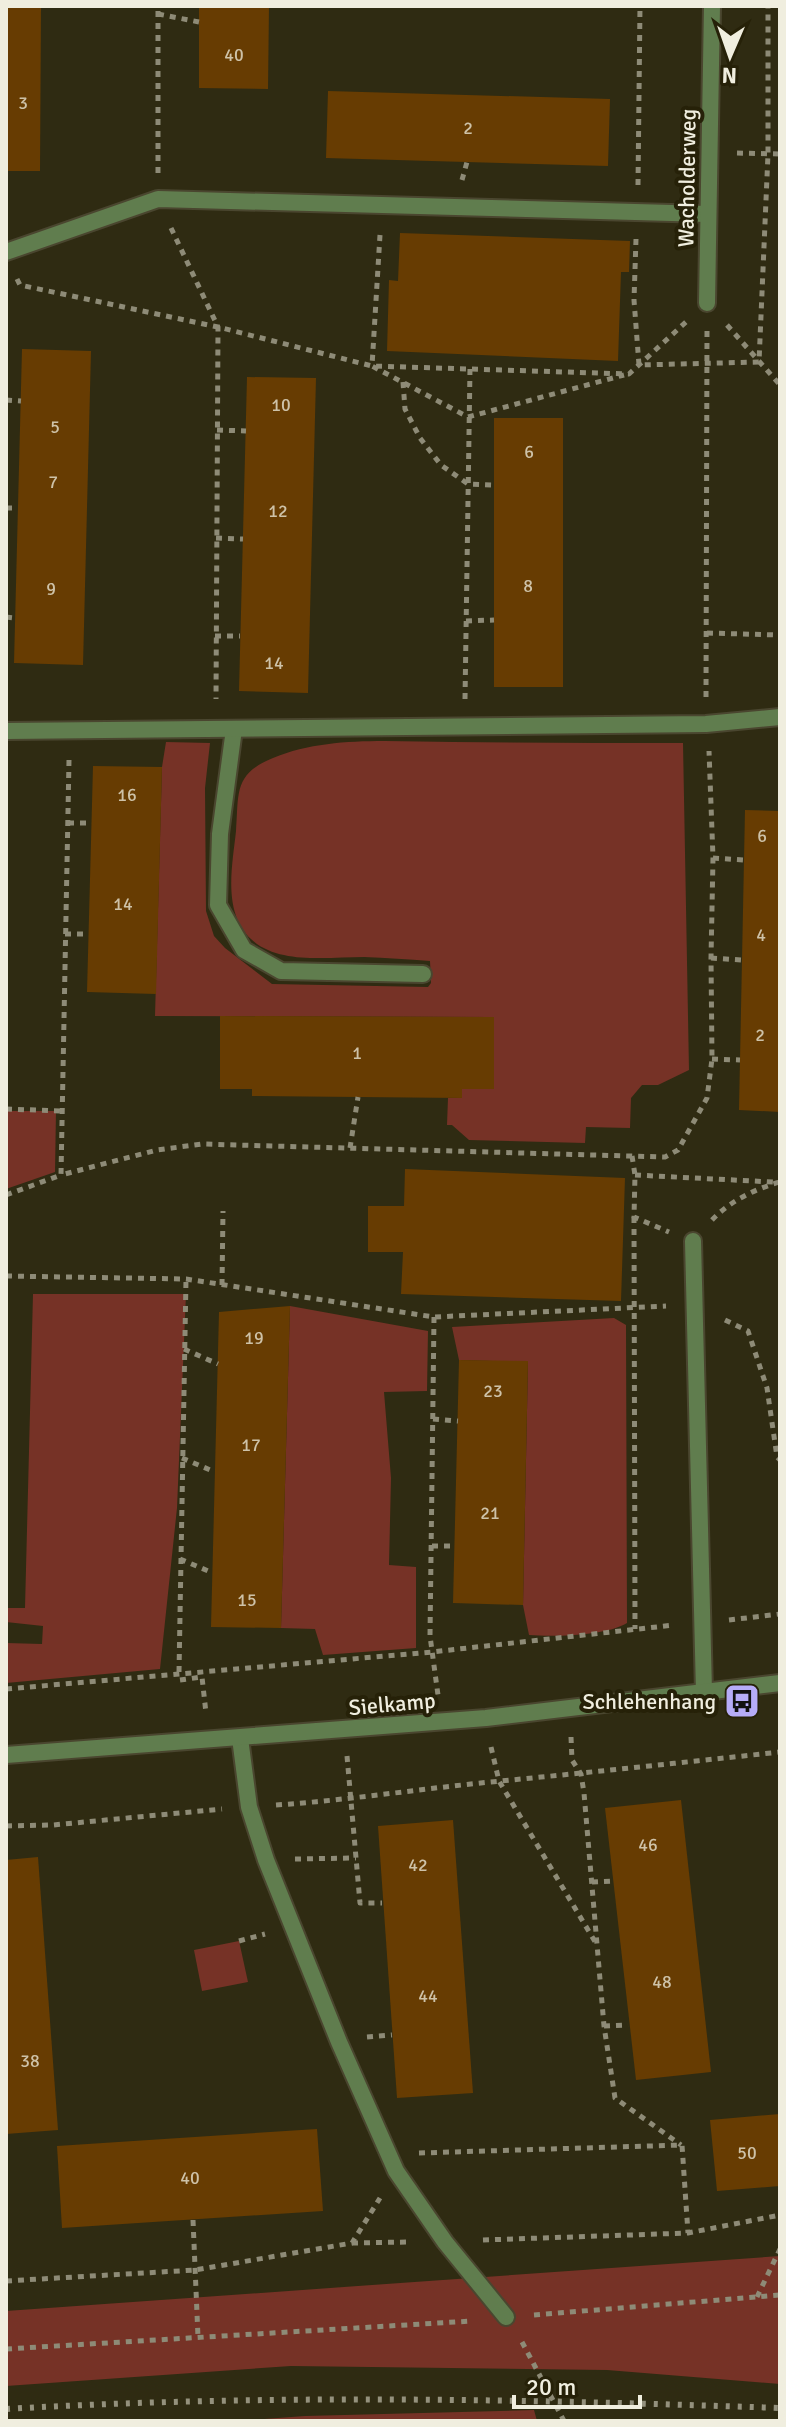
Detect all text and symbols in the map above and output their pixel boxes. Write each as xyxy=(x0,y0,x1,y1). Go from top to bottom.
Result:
north arrow xyxy=(690,16,770,96)
house number: 40 xyxy=(224,44,244,66)
text: N xyxy=(721,62,737,89)
house number: 3 xyxy=(18,92,28,114)
street label: Wacholderweg xyxy=(672,109,702,247)
house number: 2 xyxy=(463,117,473,139)
house number: 10 xyxy=(271,394,291,416)
house number: 5 xyxy=(50,416,60,438)
house number: 6 xyxy=(524,441,534,463)
house number: 7 xyxy=(48,471,58,493)
house number: 12 xyxy=(268,500,288,522)
house number: 8 xyxy=(523,575,533,597)
house number: 9 xyxy=(46,578,56,600)
house number: 14 xyxy=(264,652,284,674)
house number: 16 xyxy=(117,784,137,806)
house number: 6 xyxy=(757,825,767,847)
house number: 14 xyxy=(113,893,133,915)
house number: 4 xyxy=(756,924,766,946)
house number: 2 xyxy=(755,1024,765,1046)
house number: 1 xyxy=(352,1042,362,1064)
house number: 19 xyxy=(244,1327,264,1349)
house number: 23 xyxy=(483,1380,503,1402)
house number: 17 xyxy=(241,1434,261,1456)
house number: 21 xyxy=(480,1502,500,1524)
house number: 15 xyxy=(237,1589,257,1611)
bus stop icon: Schlehenhang xyxy=(723,1682,761,1720)
street label: Sielkamp xyxy=(347,1687,437,1721)
place label: Schlehenhang xyxy=(582,1688,716,1715)
house number: 46 xyxy=(638,1834,658,1856)
house number: 42 xyxy=(408,1854,428,1876)
house number: 48 xyxy=(652,1971,672,1993)
house number: 44 xyxy=(418,1985,438,2007)
house number: 38 xyxy=(20,2050,40,2072)
house number: 50 xyxy=(737,2142,757,2164)
house number: 40 xyxy=(180,2167,200,2189)
scale bar xyxy=(514,2359,640,2409)
text: 20 m xyxy=(526,2372,576,2402)

